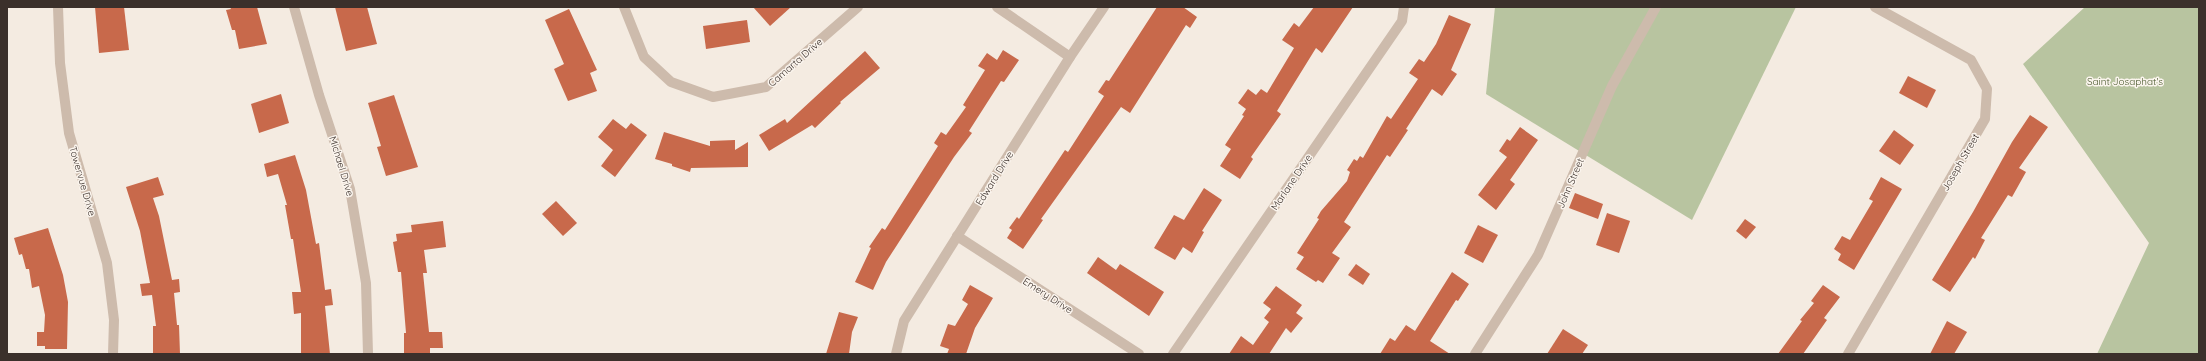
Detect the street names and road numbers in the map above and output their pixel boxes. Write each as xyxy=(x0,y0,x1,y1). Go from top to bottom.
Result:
street label: Camarta Drive xyxy=(765,35,825,90)
street label: Joseph Street xyxy=(1939,131,1982,193)
street label: Michael Drive xyxy=(326,135,357,198)
street label: Towervue Drive xyxy=(66,145,99,218)
street label: Edward Drive xyxy=(973,148,1016,208)
street label: Marlane Drive xyxy=(1268,152,1315,213)
street label: John Street xyxy=(1554,156,1587,210)
street label: Emery Drive xyxy=(1020,275,1075,317)

